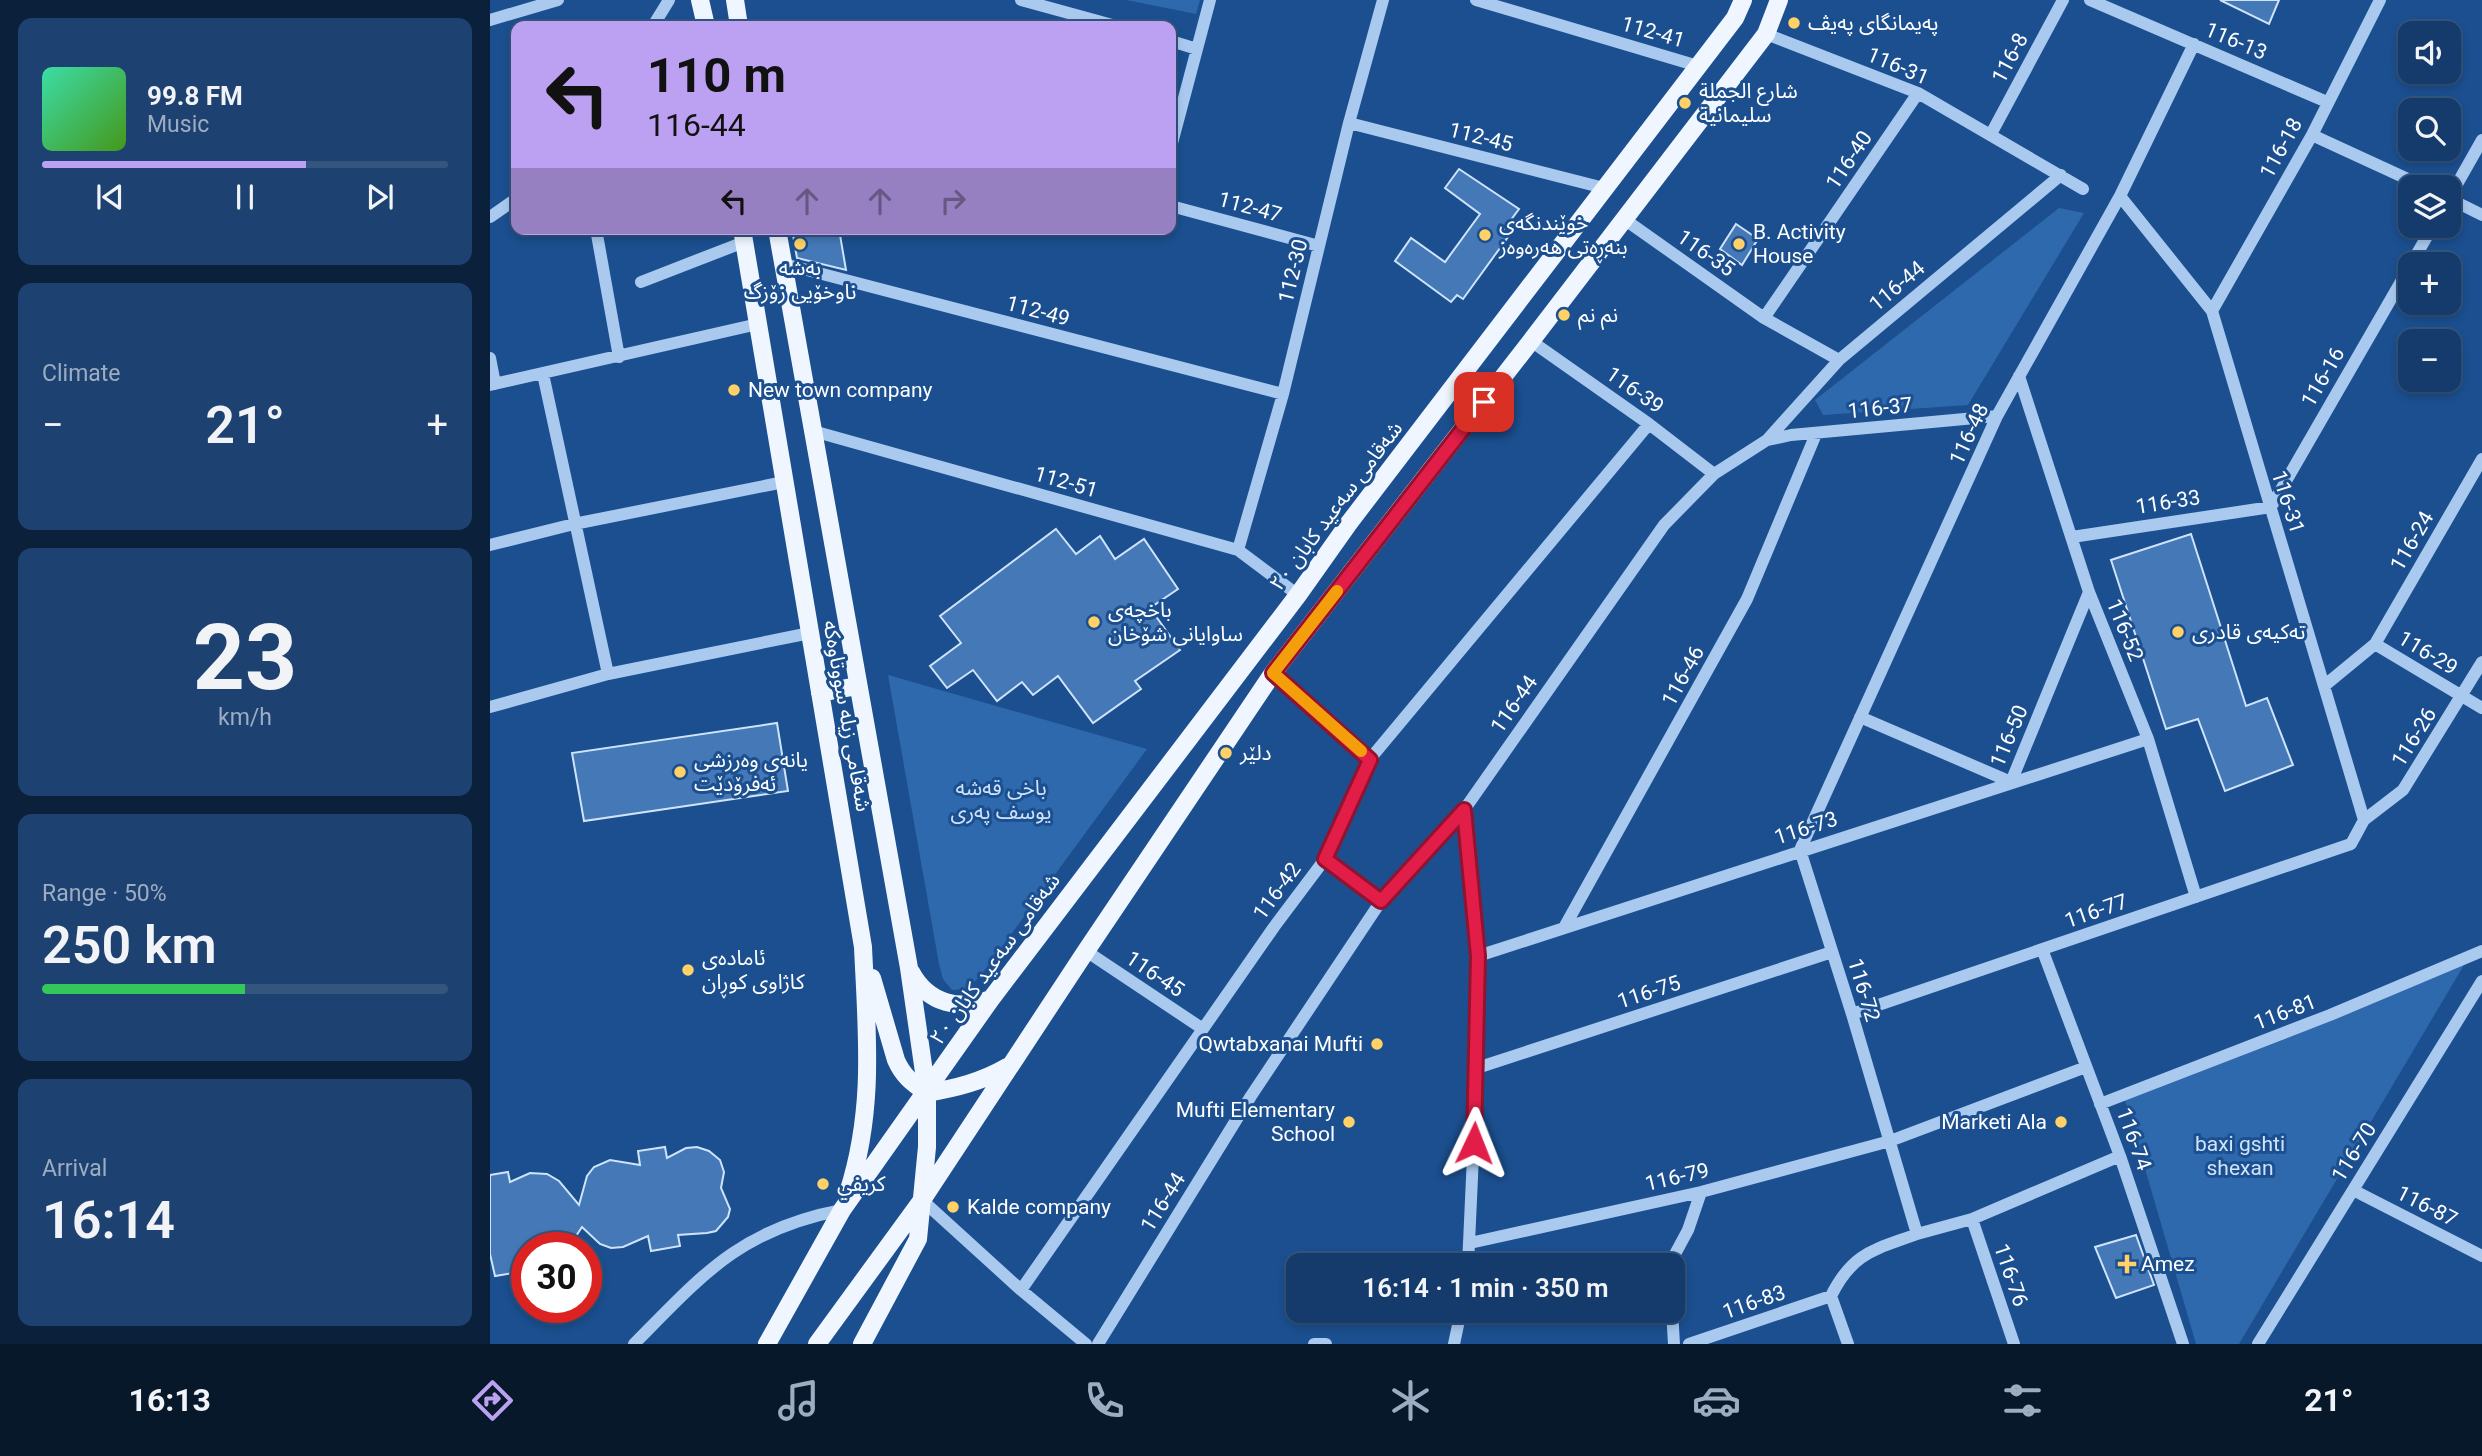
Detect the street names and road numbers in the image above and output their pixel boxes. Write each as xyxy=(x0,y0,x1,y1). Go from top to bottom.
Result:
street label: 112-41 xyxy=(1619,12,1687,52)
street label: 116-13 xyxy=(2201,17,2271,65)
street label: 116-8 xyxy=(1987,29,2033,87)
street label: 116-31 xyxy=(1863,42,1933,90)
street label: 116-18 xyxy=(2255,114,2307,182)
street label: 112-45 xyxy=(1447,118,1515,156)
street label: 116-40 xyxy=(1821,126,1877,194)
street label: 112-47 xyxy=(1216,187,1284,227)
street label: 116-35 xyxy=(1673,225,1739,281)
street label: 112-30 xyxy=(1274,237,1312,305)
street label: 116-44 xyxy=(1864,256,1930,316)
street label: 112-49 xyxy=(1004,291,1072,331)
street label: 116-16 xyxy=(2296,343,2350,411)
street label: 116-39 xyxy=(1602,362,1668,418)
street label: 116-37 xyxy=(1847,393,1913,423)
street label: 116-48 xyxy=(1944,400,1994,468)
street label: شەقامی سەعید کابان ٢٠ xyxy=(1265,417,1407,595)
street label: 112-51 xyxy=(1032,462,1100,502)
street label: 116-31 xyxy=(2267,467,2309,537)
street label: 116-33 xyxy=(2134,485,2202,519)
street label: 116-24 xyxy=(2385,507,2439,575)
street label: 116-52 xyxy=(2102,595,2148,665)
street label: شەقامی زیلە سووتاوەکە xyxy=(818,618,876,814)
street label: 116-29 xyxy=(2394,626,2462,680)
street label: 116-46 xyxy=(1657,642,1709,710)
street label: 116-44 xyxy=(1486,670,1543,737)
street label: 116-50 xyxy=(1985,701,2033,771)
street label: 116-26 xyxy=(2387,703,2441,771)
street label: 116-73 xyxy=(1771,807,1841,849)
street label: 116-42 xyxy=(1248,858,1306,924)
street label: شەقامی سەعید کابان ٢٠ xyxy=(925,869,1065,1049)
street label: 116-77 xyxy=(2061,889,2131,933)
street label: 116-45 xyxy=(1121,946,1189,1002)
street label: 116-72 xyxy=(1843,955,1885,1025)
street label: 116-75 xyxy=(1614,971,1684,1013)
street label: 116-81 xyxy=(2250,989,2320,1035)
street label: 116-74 xyxy=(2112,1104,2156,1174)
street label: 116-70 xyxy=(2327,1118,2381,1186)
street label: 116-79 xyxy=(1643,1158,1711,1196)
street label: 116-44 xyxy=(1136,1168,1190,1236)
street label: 116-87 xyxy=(2393,1181,2461,1231)
street label: 116-76 xyxy=(1989,1240,2033,1310)
street label: 116-83 xyxy=(1719,1280,1789,1324)

